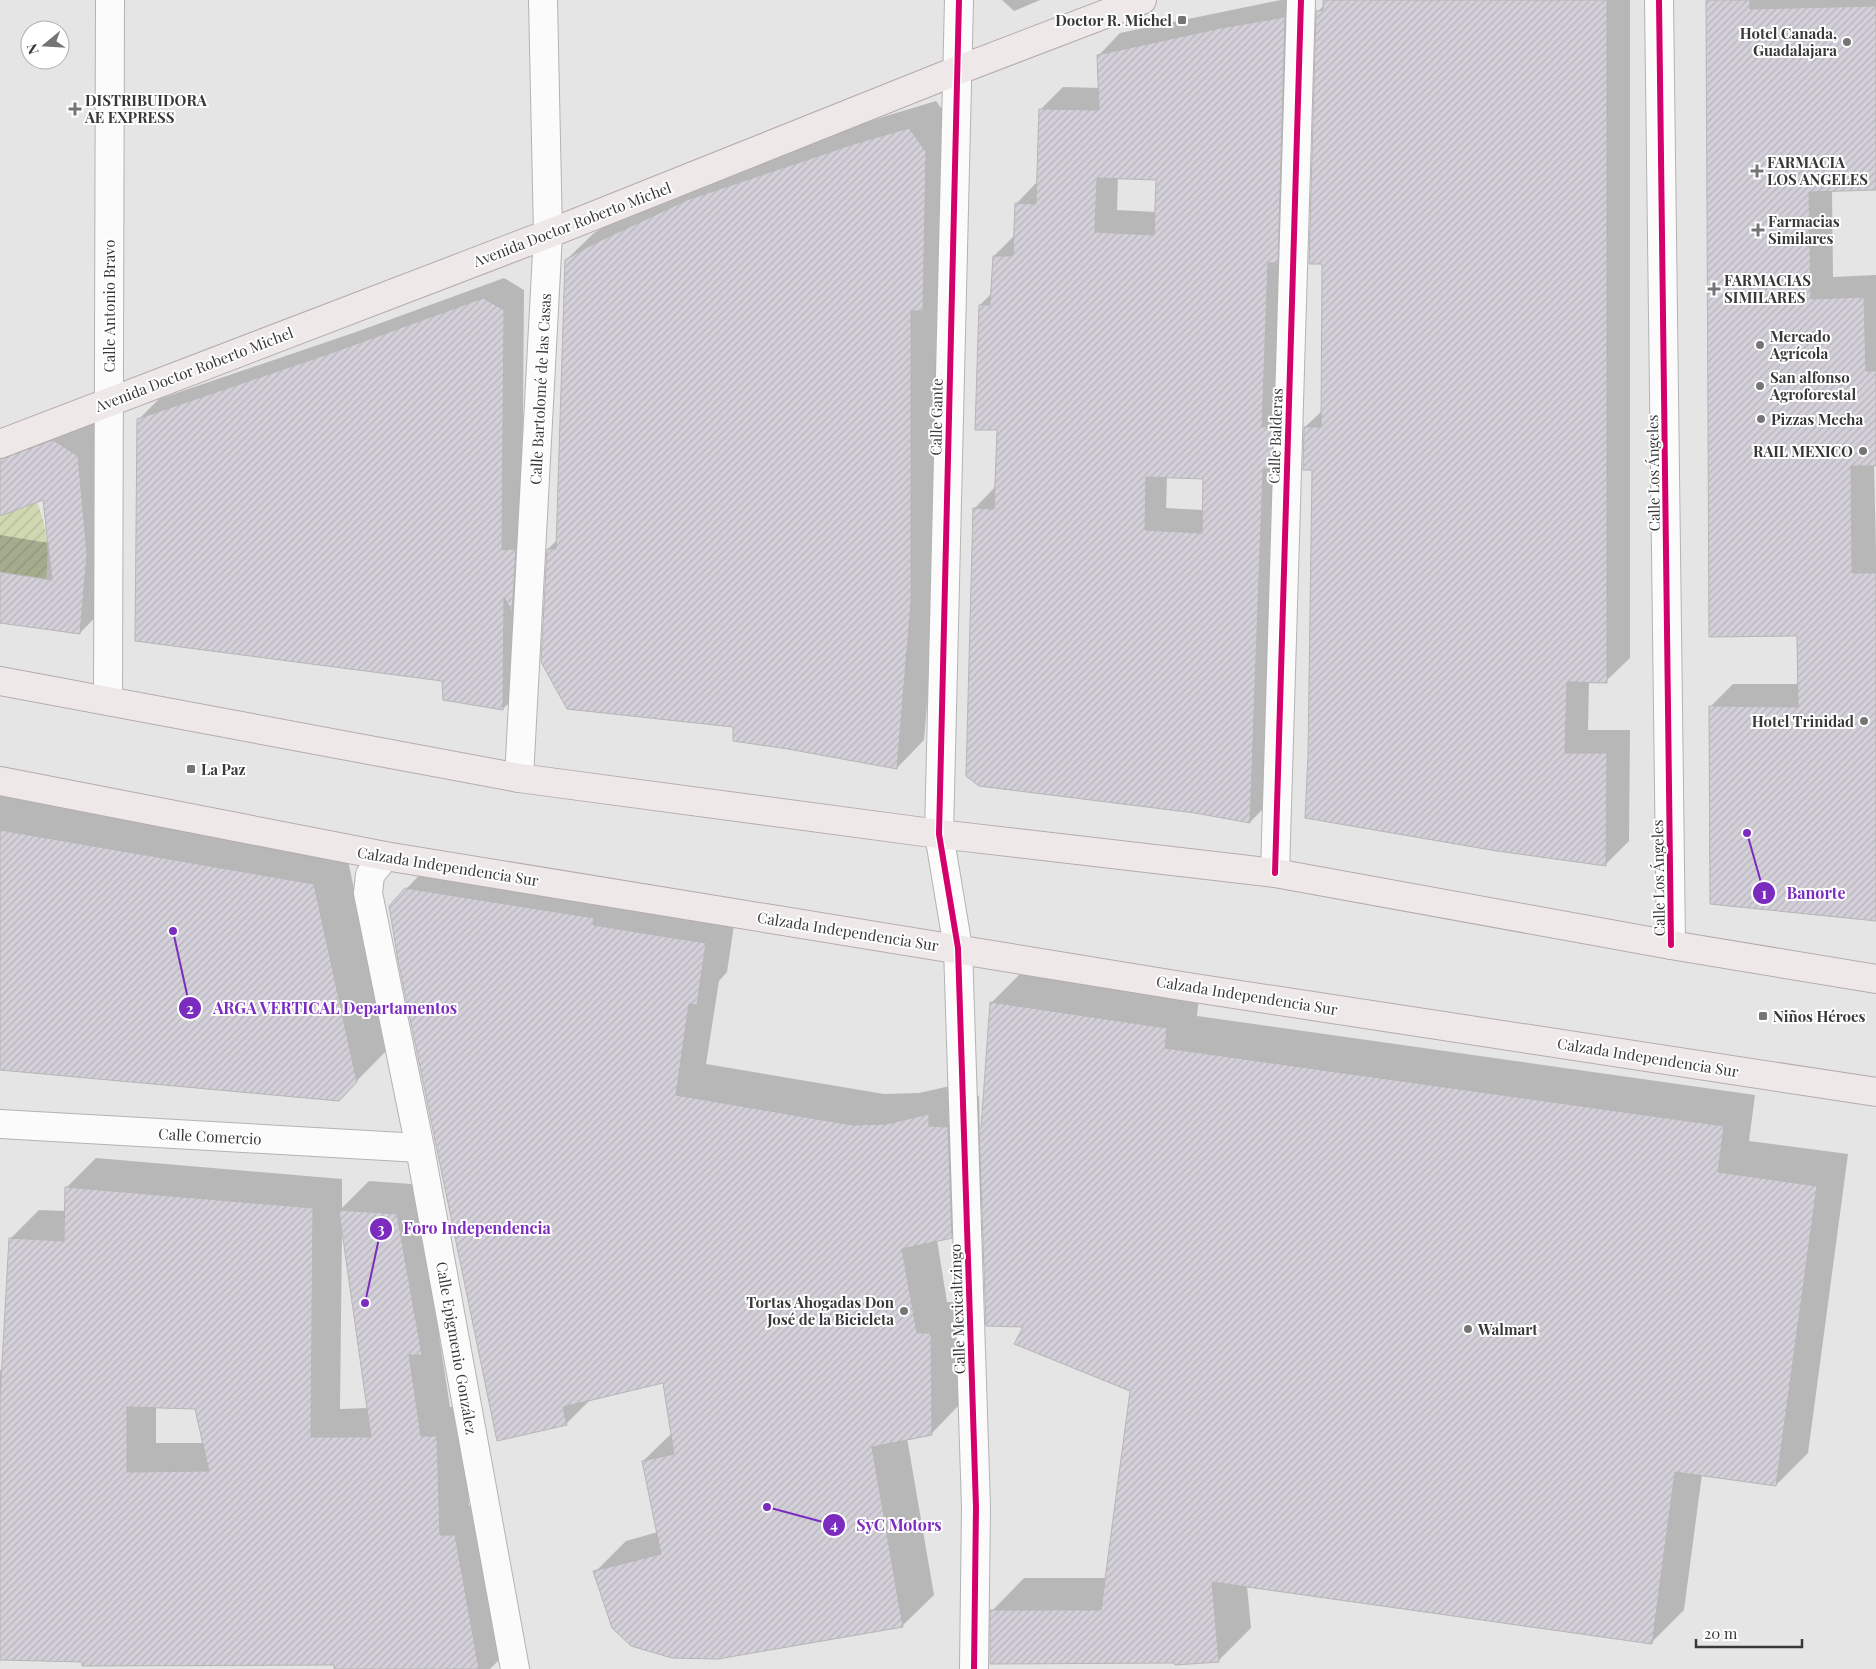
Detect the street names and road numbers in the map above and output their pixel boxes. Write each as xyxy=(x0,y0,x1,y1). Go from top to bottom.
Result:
street label: Avenida Doctor Roberto Michel xyxy=(469,177,674,271)
street label: Calle Antonio Bravo xyxy=(99,239,119,373)
street label: Calle Bartolomé de las Casas xyxy=(525,293,555,485)
street label: Avenida Doctor Roberto Michel xyxy=(91,322,296,416)
street label: Calle Gante xyxy=(925,378,947,456)
street label: Calle Balderas xyxy=(1263,388,1287,484)
street label: Calle Los Ángeles xyxy=(1642,415,1664,531)
street label: Calle Los Ángeles xyxy=(1647,820,1669,936)
street label: Calzada Independencia Sur xyxy=(356,842,541,890)
street label: Calzada Independencia Sur xyxy=(756,907,941,955)
street label: Calzada Independencia Sur xyxy=(1155,971,1340,1019)
street label: Calzada Independencia Sur xyxy=(1556,1033,1741,1081)
street label: Calle Comercio xyxy=(158,1123,262,1149)
street label: Calle Mexicaltzingo xyxy=(945,1243,969,1375)
street label: Calle Epigmenio González xyxy=(432,1260,482,1436)

